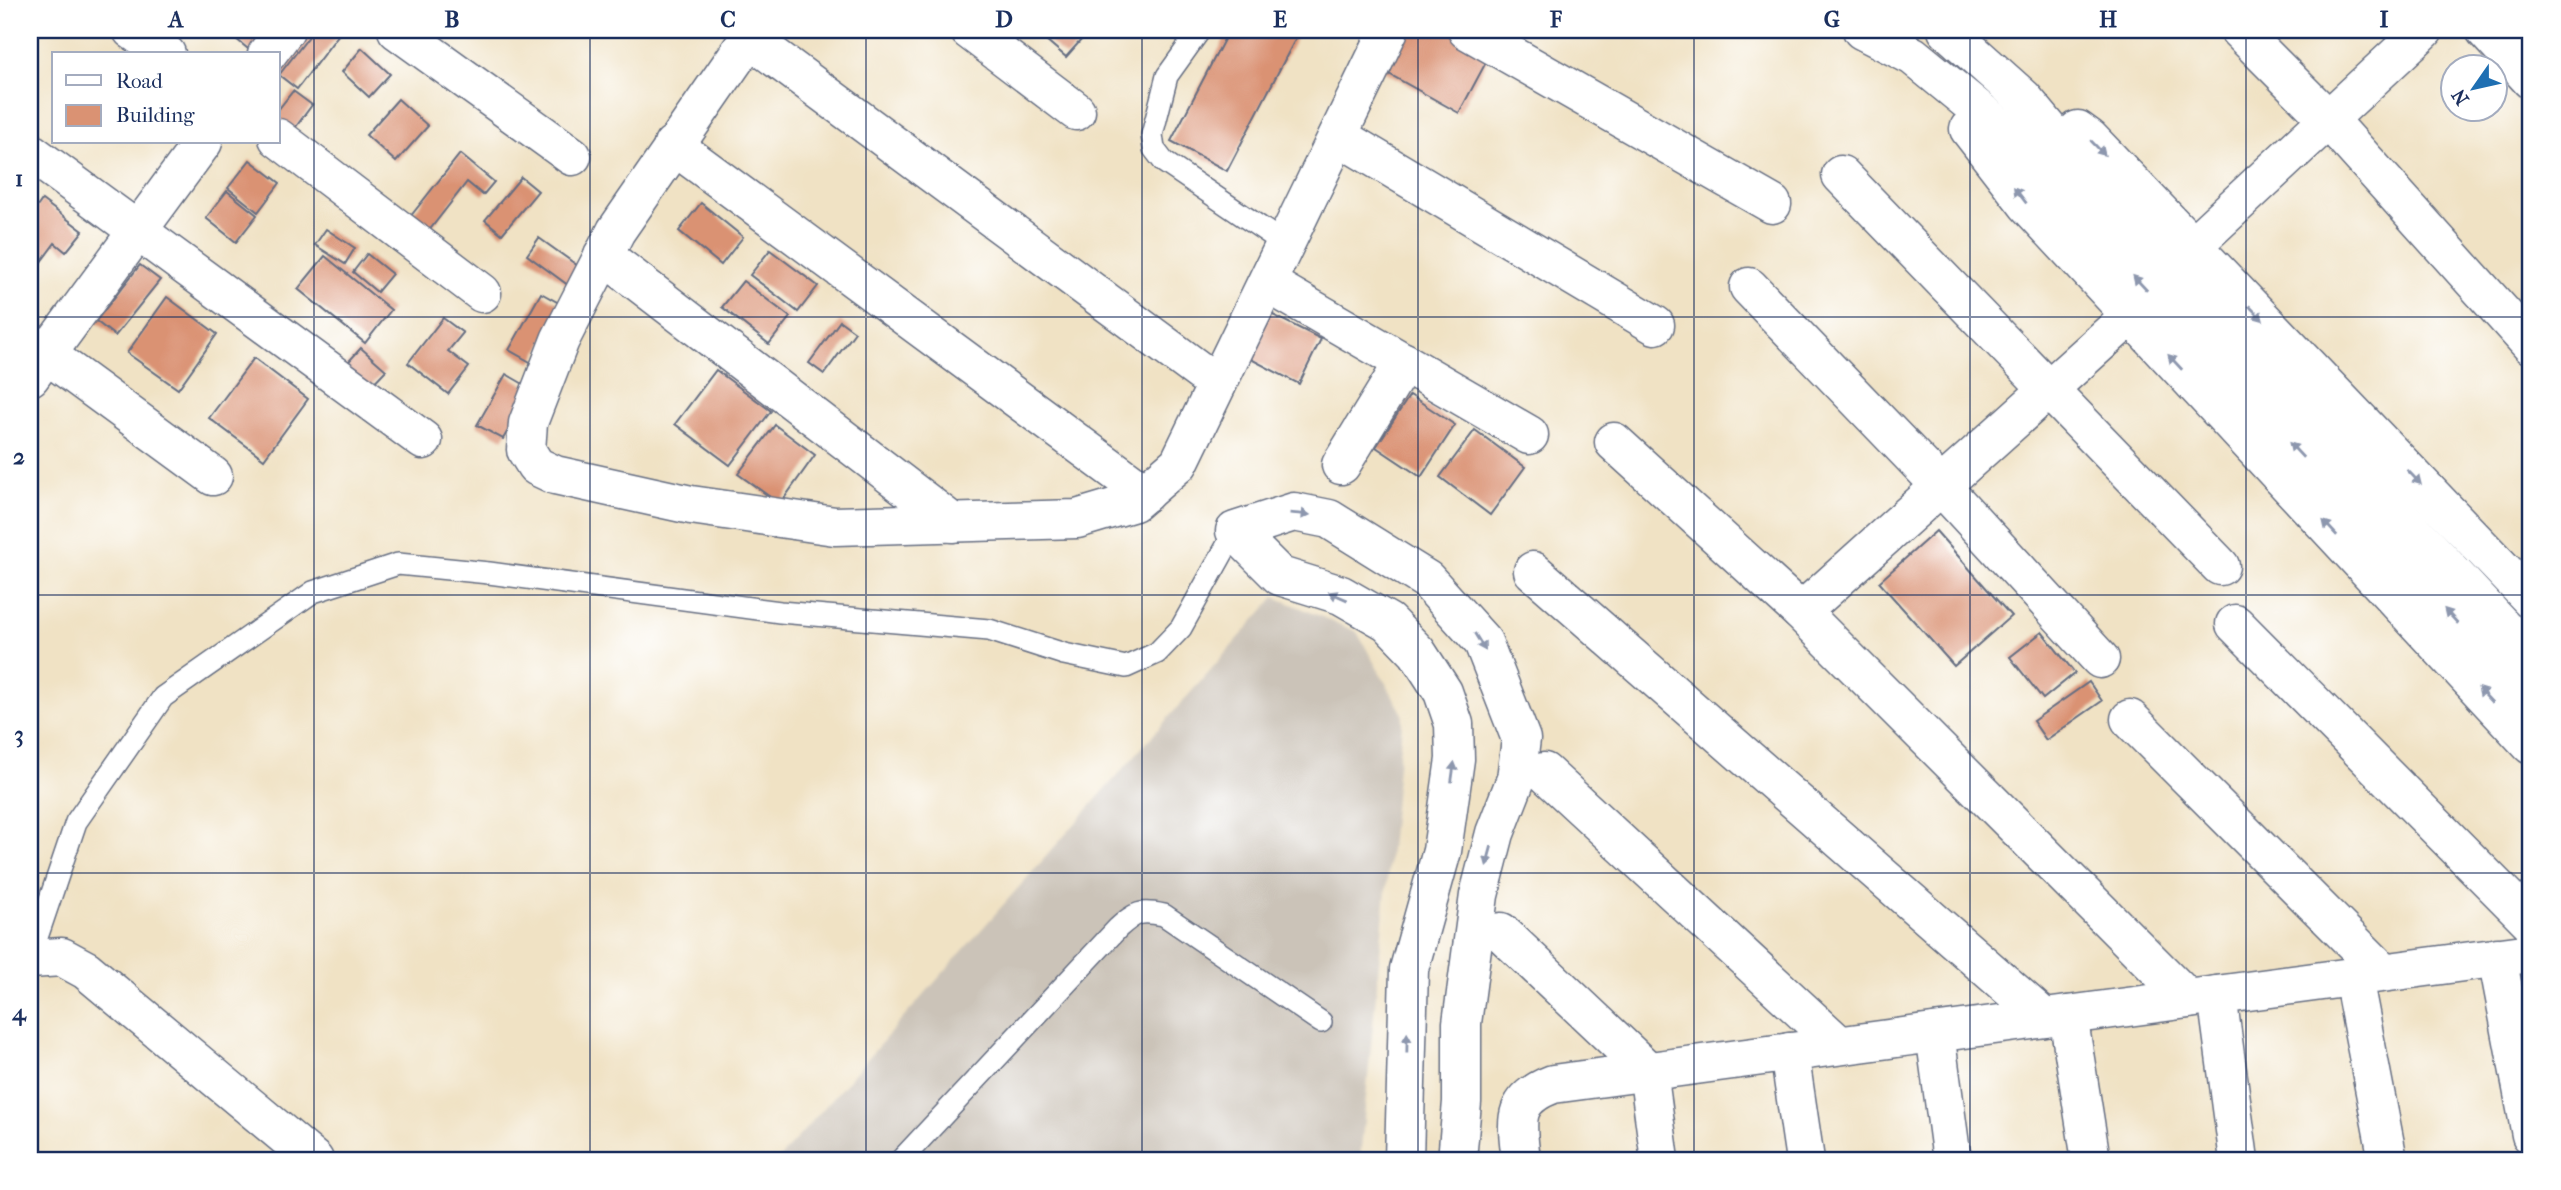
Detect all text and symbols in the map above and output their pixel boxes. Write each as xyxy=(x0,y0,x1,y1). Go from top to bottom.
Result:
text: A xyxy=(167,6,185,33)
text: B xyxy=(445,6,460,33)
text: C xyxy=(720,6,736,33)
text: D xyxy=(995,6,1013,33)
text: E xyxy=(1273,6,1287,33)
text: F xyxy=(1549,6,1563,33)
text: G xyxy=(1824,6,1840,33)
text: H xyxy=(2099,6,2117,33)
text: I xyxy=(2380,6,2389,33)
legend xyxy=(52,52,280,144)
north arrow xyxy=(2438,52,2508,122)
text: Road xyxy=(116,69,163,93)
text: N xyxy=(2447,84,2474,109)
text: Building xyxy=(116,103,195,127)
one-way arrow xyxy=(2090,140,2107,157)
text: 1 xyxy=(15,165,23,192)
one-way arrow xyxy=(2014,186,2028,204)
one-way arrow xyxy=(2132,275,2149,292)
one-way arrow xyxy=(2247,304,2264,321)
one-way arrow xyxy=(2167,354,2183,371)
one-way arrow xyxy=(2288,442,2304,459)
text: 2 xyxy=(13,443,25,470)
one-way arrow xyxy=(2405,468,2422,485)
one-way arrow xyxy=(1289,509,1311,520)
one-way arrow xyxy=(2322,520,2338,537)
one-way arrow xyxy=(1328,590,1349,601)
one-way arrow xyxy=(2444,608,2460,625)
one-way arrow xyxy=(1474,633,1487,652)
one-way arrow xyxy=(2477,687,2493,704)
text: 3 xyxy=(14,721,24,748)
one-way arrow xyxy=(1448,761,1459,783)
one-way arrow xyxy=(1483,846,1494,868)
text: 4 xyxy=(11,999,27,1026)
one-way arrow xyxy=(1402,1032,1413,1054)

